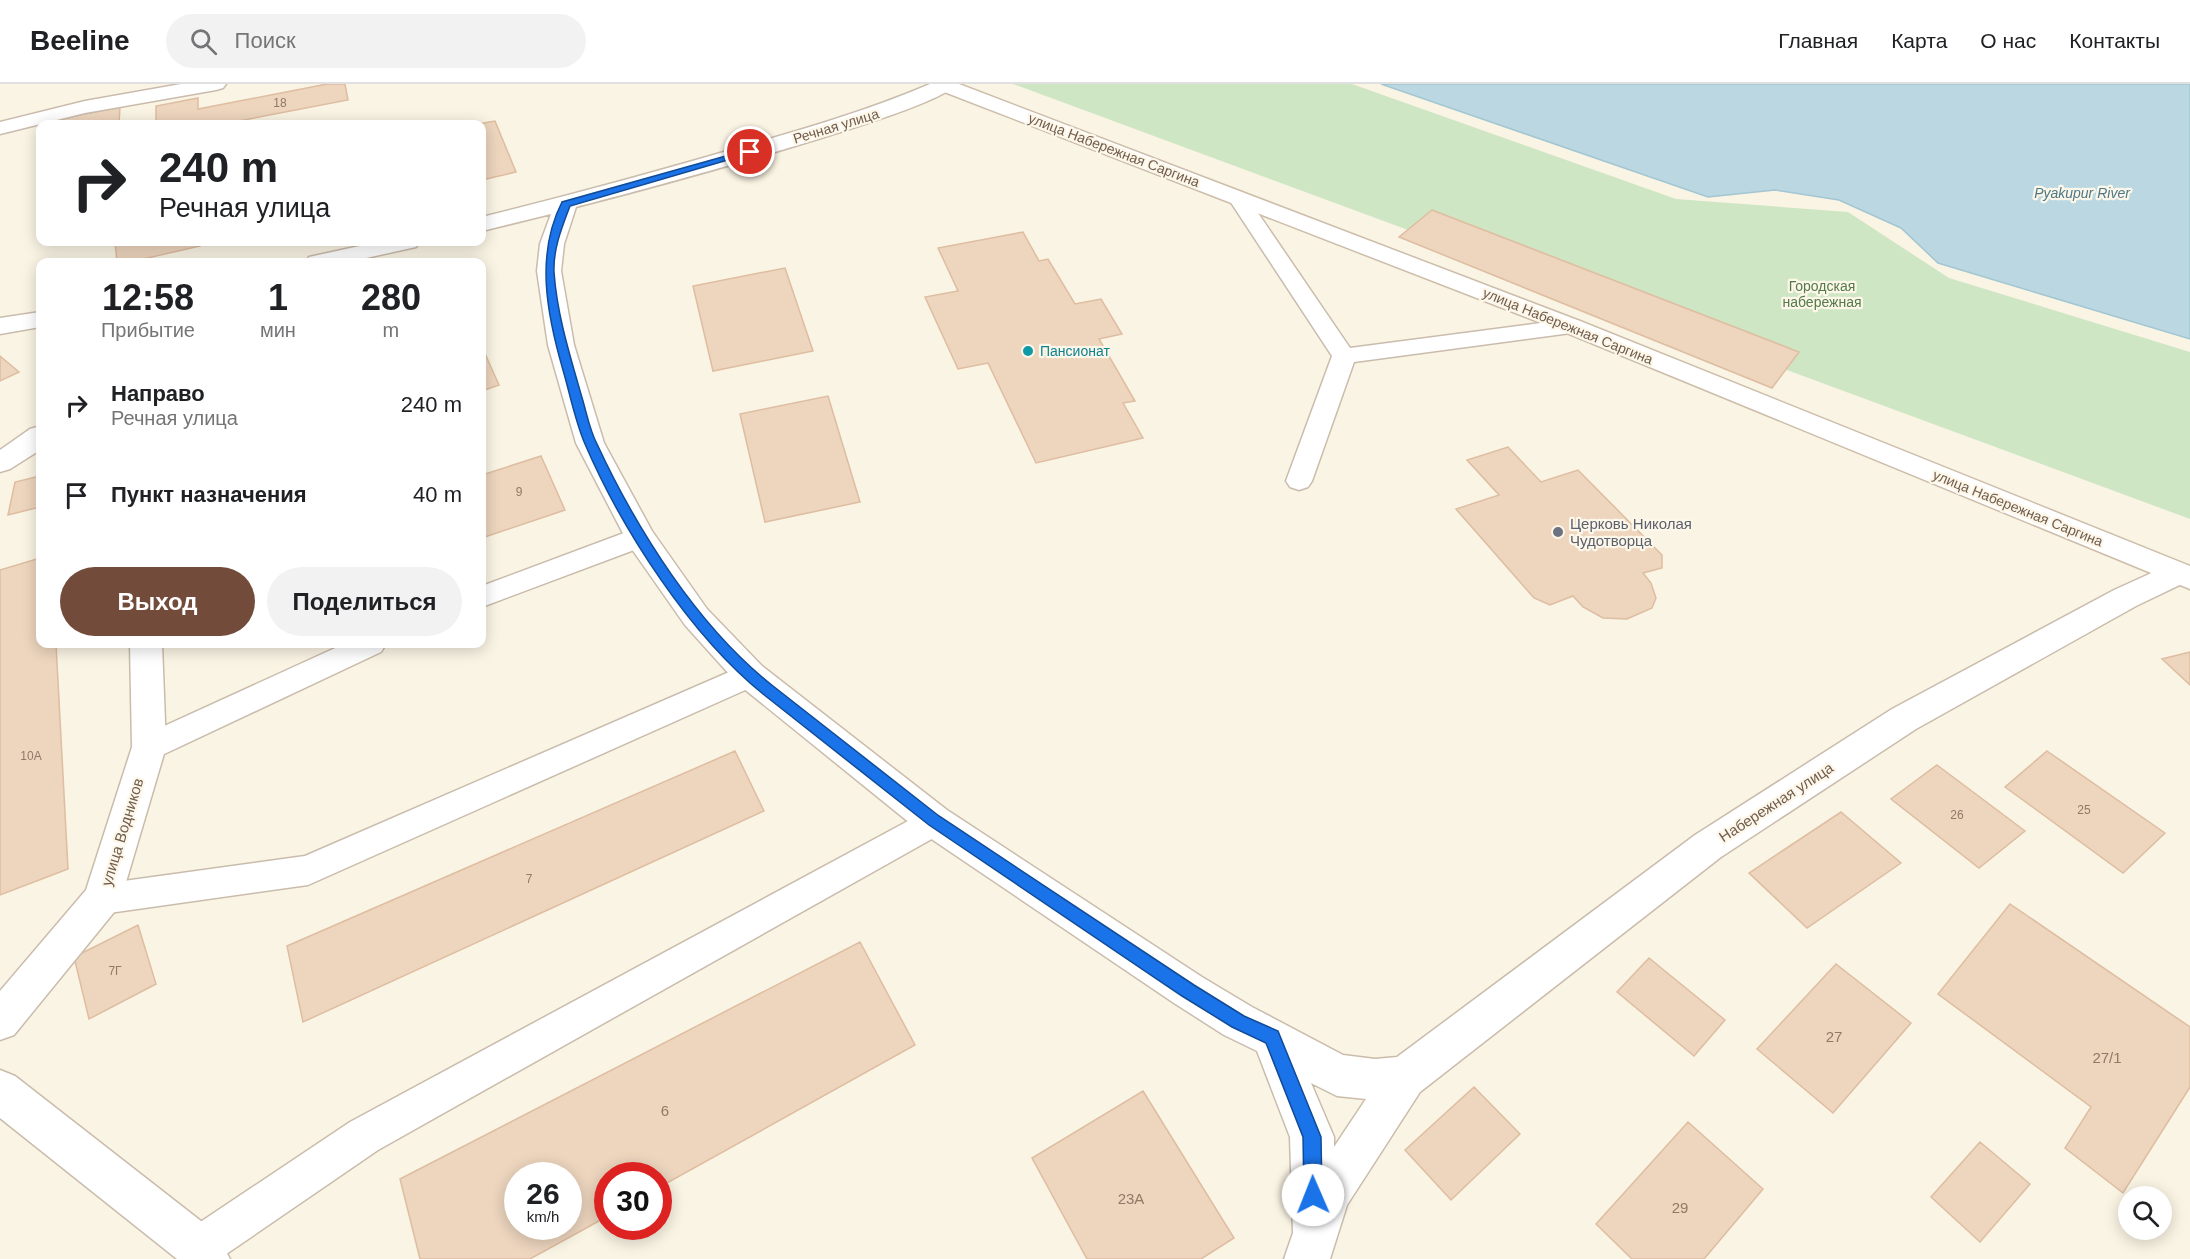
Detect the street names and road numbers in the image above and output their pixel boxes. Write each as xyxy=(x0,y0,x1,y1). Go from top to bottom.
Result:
street label: Речная улица xyxy=(791,105,881,147)
street label: улица Набережная Саргина xyxy=(1026,110,1202,190)
street label: улица Набережная Саргина xyxy=(1481,284,1656,368)
street label: улица Набережная Саргина xyxy=(1931,466,2106,550)
street label: Набережная улица xyxy=(1716,758,1837,845)
street label: улица Водников xyxy=(98,776,146,888)

